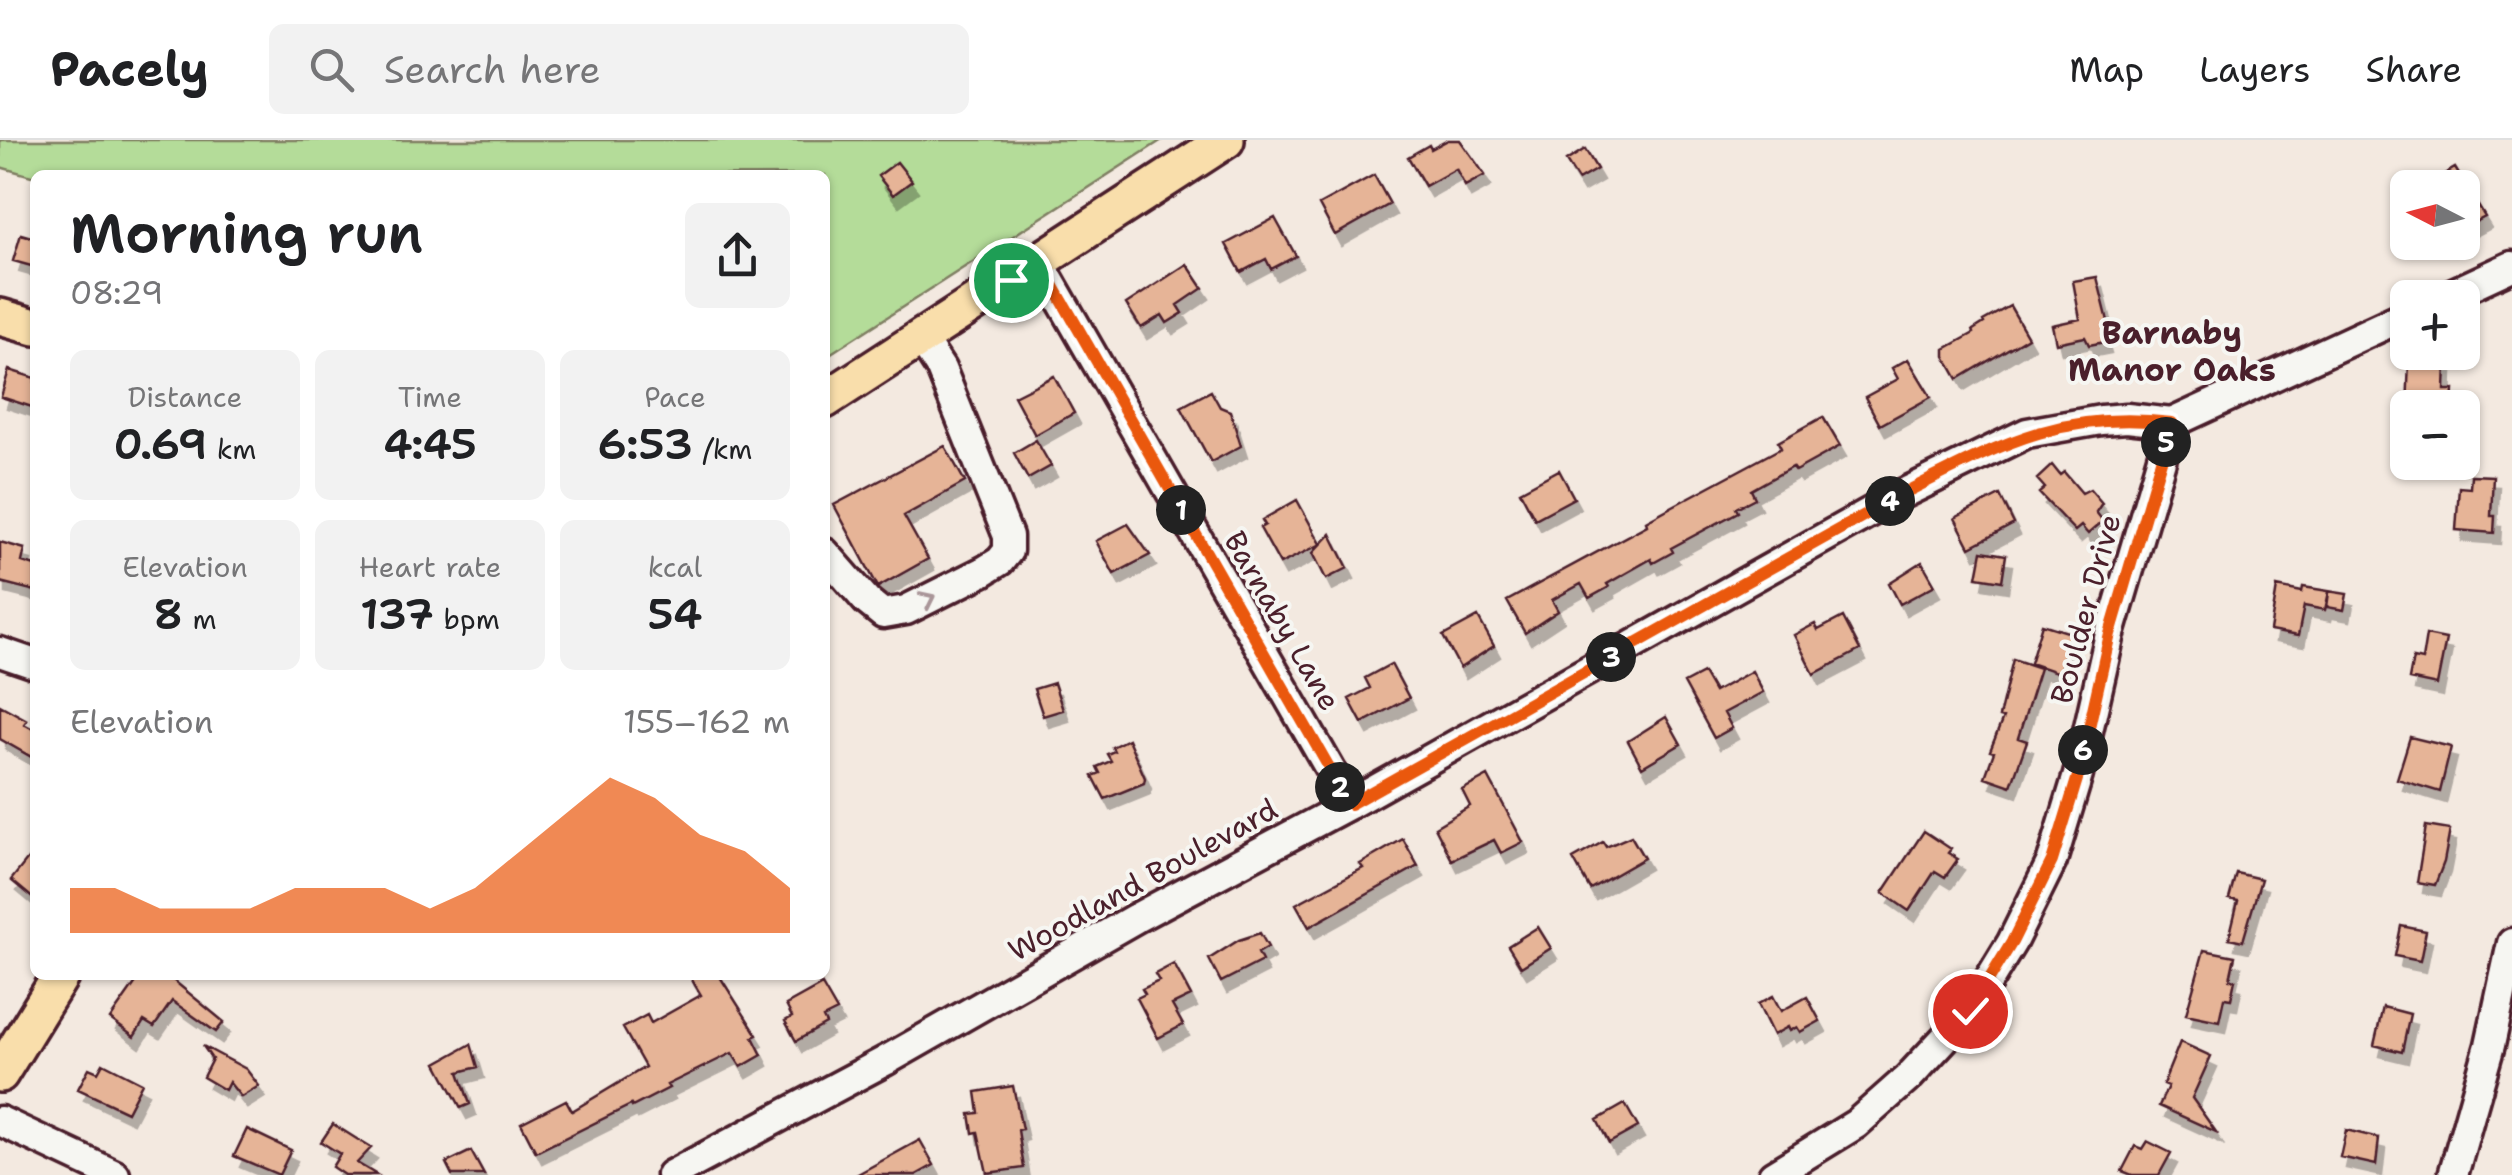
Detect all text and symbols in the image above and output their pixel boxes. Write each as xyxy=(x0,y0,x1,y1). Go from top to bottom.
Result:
search box xyxy=(269,24,969,114)
text: Pacely xyxy=(50,37,209,101)
icon: search xyxy=(304,42,359,97)
text: Search here xyxy=(384,44,601,95)
text: Map xyxy=(2069,46,2144,93)
text: Layers xyxy=(2199,46,2311,93)
text: Share xyxy=(2366,46,2462,93)
north arrow xyxy=(2390,170,2480,260)
map controls xyxy=(2390,170,2480,480)
text: Morning run xyxy=(70,196,423,270)
button: share xyxy=(685,203,790,308)
pin xyxy=(969,238,1054,323)
icon: arrive xyxy=(984,253,1039,308)
text: 08:29 xyxy=(70,271,163,314)
button: + xyxy=(2390,280,2480,370)
district label: Barnaby Manor Oaks xyxy=(2068,311,2276,391)
text: Distance xyxy=(128,378,242,416)
text: Time xyxy=(398,378,462,416)
text: Pace xyxy=(644,378,706,416)
button: − xyxy=(2390,390,2480,480)
text: 0.69 xyxy=(114,416,207,472)
text: 4:45 xyxy=(383,416,477,472)
text: 6:53 xyxy=(598,416,693,472)
pin: 5 xyxy=(2141,417,2191,467)
text: 5 xyxy=(2157,423,2175,461)
text: km xyxy=(207,430,256,468)
text: /km xyxy=(693,430,752,468)
pin: 4 xyxy=(1865,476,1915,526)
text: 4 xyxy=(1880,482,1900,520)
pin: 1 xyxy=(1156,485,1206,535)
text: 1 xyxy=(1175,491,1187,529)
street label: Boulder Drive xyxy=(2040,509,2131,708)
street label: Barnaby Lane xyxy=(1214,524,1350,718)
text: Elevation xyxy=(122,548,248,586)
text: Heart rate xyxy=(359,548,501,586)
text: kcal xyxy=(648,548,702,586)
text: 8 xyxy=(153,586,183,642)
text: 137 xyxy=(360,586,434,642)
text: 54 xyxy=(648,586,702,642)
one-way arrow xyxy=(918,591,936,611)
text: m xyxy=(183,600,217,638)
text: bpm xyxy=(434,600,500,638)
pin: 3 xyxy=(1586,632,1636,682)
text: 3 xyxy=(1601,638,1621,676)
text: Elevation xyxy=(70,700,213,743)
text: 155–162 m xyxy=(623,700,790,743)
pin: 6 xyxy=(2058,725,2108,775)
text: 6 xyxy=(2073,731,2093,769)
pin: 2 xyxy=(1315,762,1365,812)
text: 2 xyxy=(1330,768,1350,806)
street label: Woodland Boulevard xyxy=(1001,788,1285,971)
pin xyxy=(1928,969,2013,1054)
icon: check xyxy=(1943,984,1998,1039)

